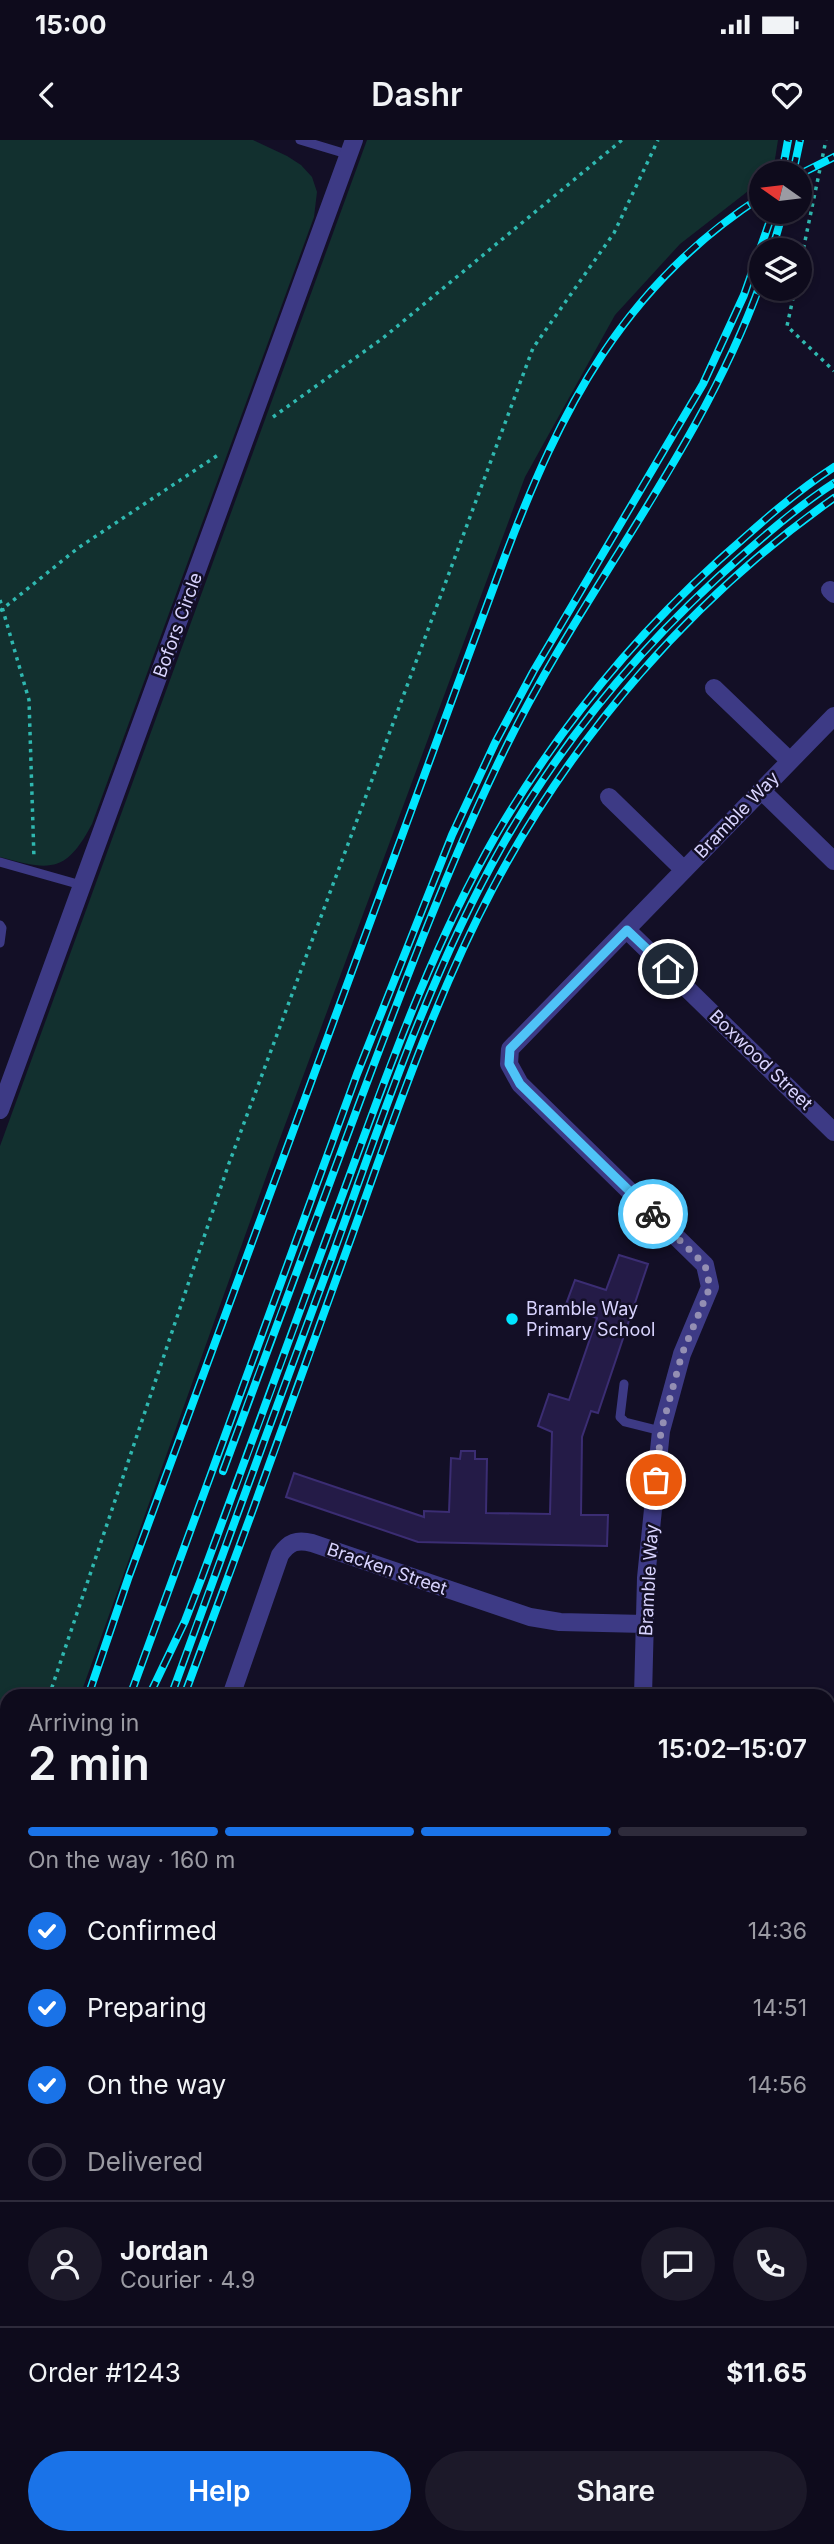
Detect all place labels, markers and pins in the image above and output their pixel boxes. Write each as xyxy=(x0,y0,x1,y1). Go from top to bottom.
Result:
pin xyxy=(638,939,698,999)
place label: Bramble Way Primary School xyxy=(526,1298,655,1340)
marker: Bramble Way Primary School xyxy=(504,1311,520,1327)
pin xyxy=(626,1450,686,1510)

